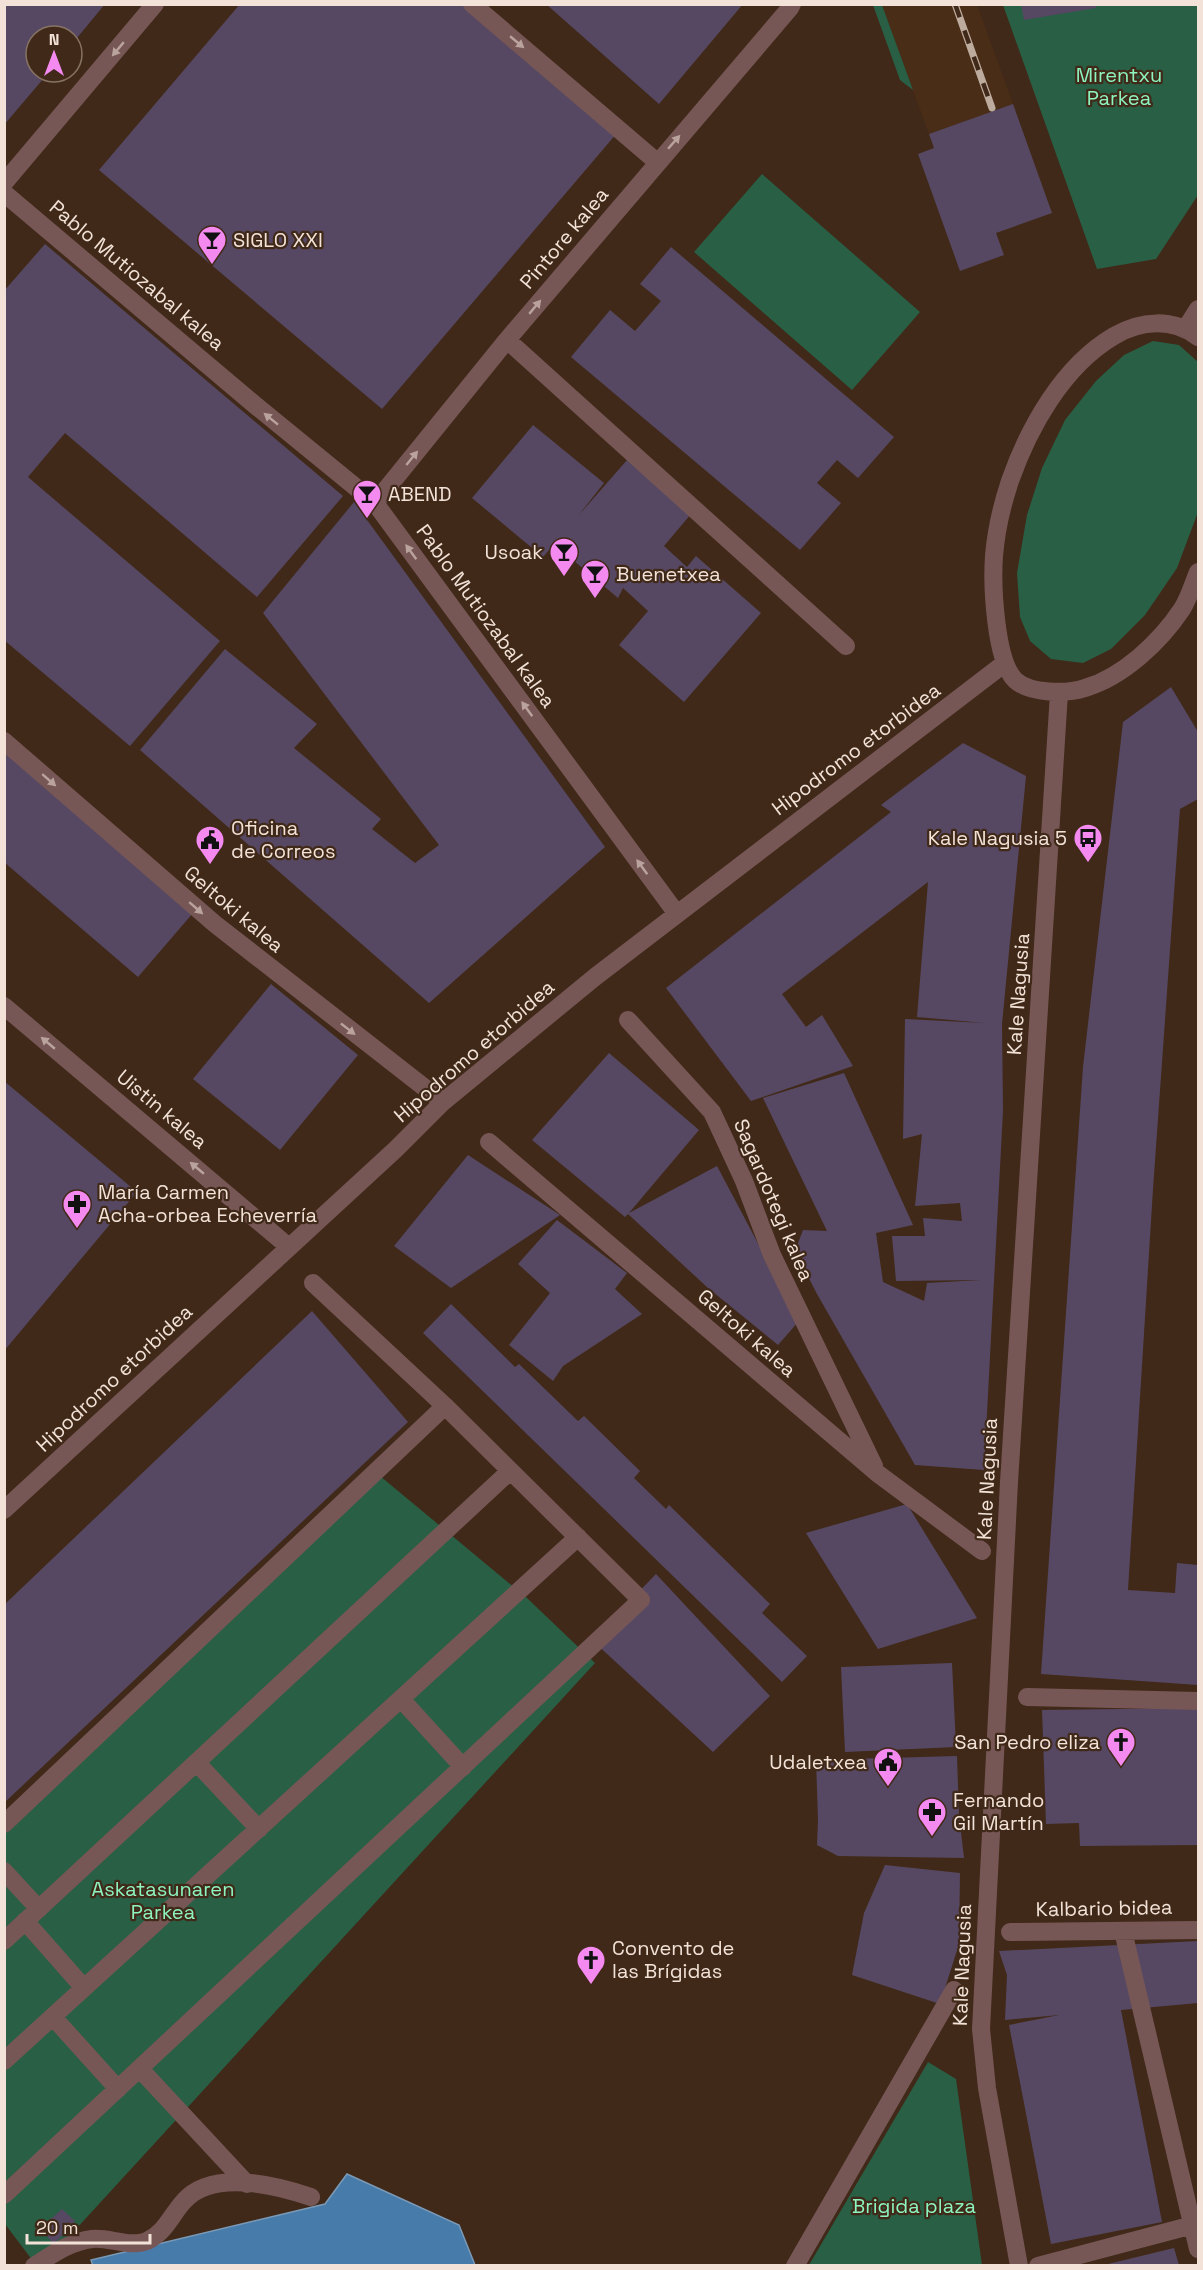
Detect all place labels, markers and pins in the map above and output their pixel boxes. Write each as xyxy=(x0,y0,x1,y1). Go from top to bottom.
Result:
bar icon: SIGLO XXI xyxy=(196,224,228,266)
place label: SIGLO XXI xyxy=(233,227,323,253)
bar icon: ABEND xyxy=(351,478,383,520)
place label: ABEND xyxy=(388,481,452,507)
bar icon: Usoak xyxy=(548,536,580,578)
place label: Usoak xyxy=(485,539,543,565)
bar icon: Buenetxea xyxy=(579,558,611,600)
place label: Buenetxea xyxy=(616,561,721,587)
place label: Oficina de Correos xyxy=(231,815,336,864)
bus stop icon: Kale Nagusia 5 xyxy=(1072,822,1104,864)
public building icon: Oficina de Correos xyxy=(194,824,226,866)
place label: Kale Nagusia 5 xyxy=(928,825,1067,851)
place label: María Carmen Acha-orbea Echeverría xyxy=(98,1179,317,1228)
pharmacy icon: María Carmen Acha-orbea Echeverría xyxy=(61,1188,93,1230)
church icon: San Pedro eliza xyxy=(1105,1726,1137,1768)
place label: San Pedro eliza xyxy=(954,1729,1100,1755)
public building icon: Udaletxea xyxy=(872,1746,904,1788)
place label: Udaletxea xyxy=(769,1749,867,1775)
place label: Fernando Gil Martín xyxy=(953,1787,1044,1836)
pharmacy icon: Fernando Gil Martín xyxy=(916,1796,948,1838)
place label: Convento de las Brígidas xyxy=(612,1935,734,1984)
church icon: Convento de las Brígidas xyxy=(575,1944,607,1986)

